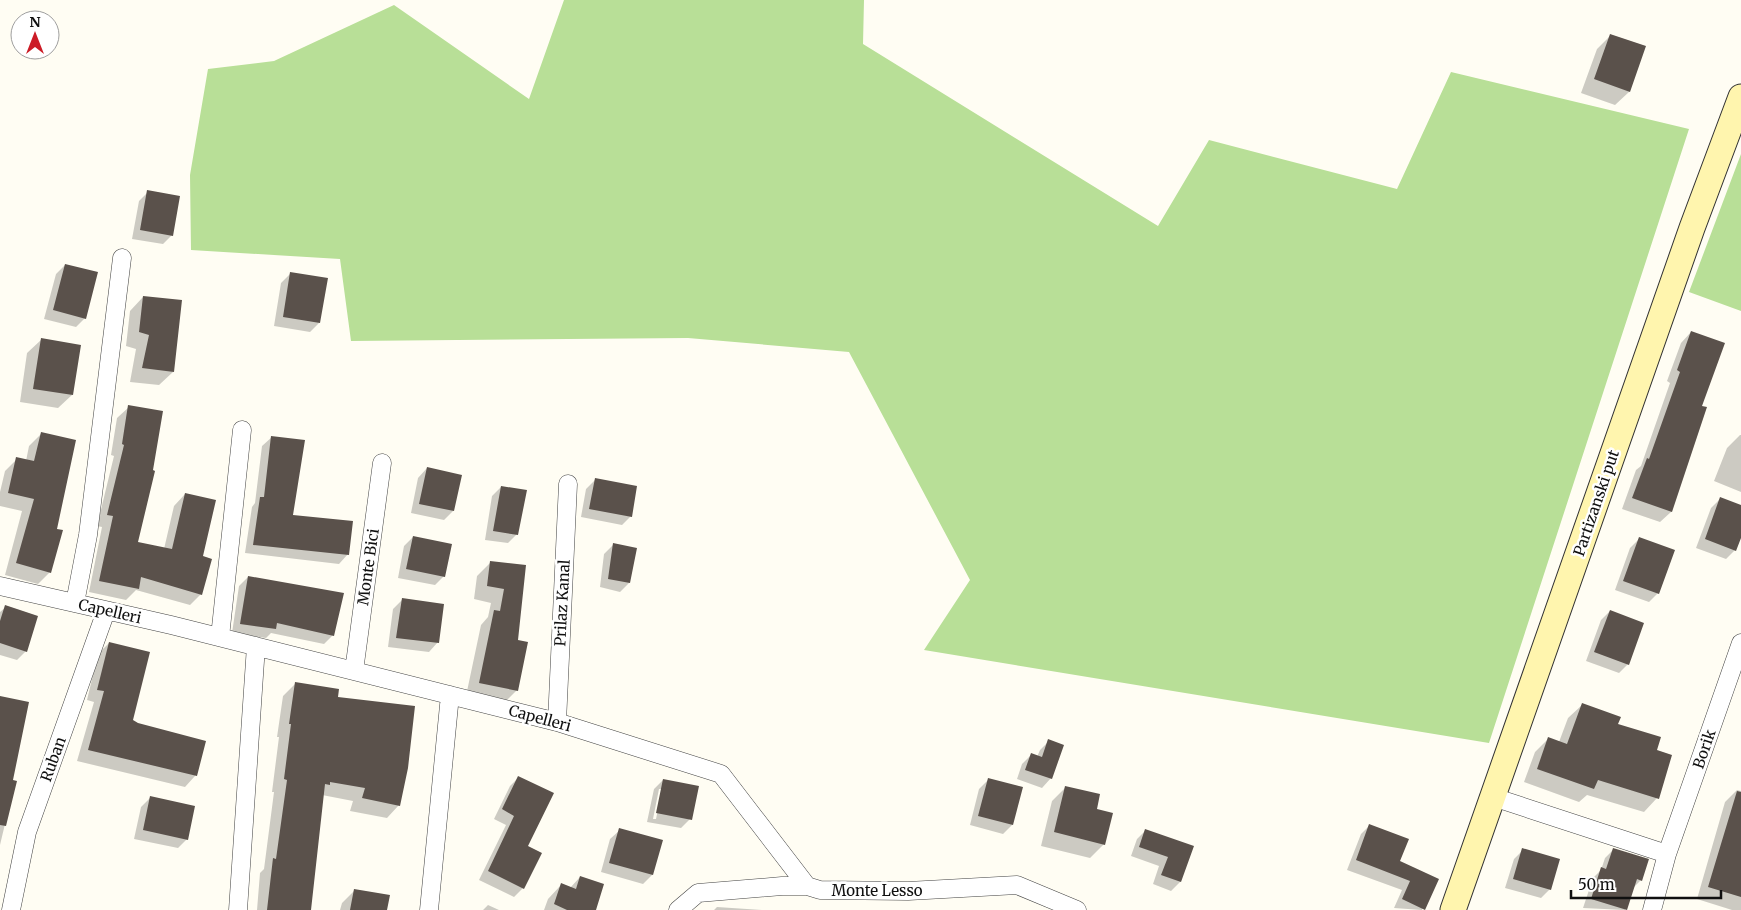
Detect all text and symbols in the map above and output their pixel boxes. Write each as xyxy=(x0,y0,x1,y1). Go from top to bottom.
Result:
north arrow xyxy=(10,10,60,60)
text: N xyxy=(29,13,41,31)
street label: Partizanski put xyxy=(1569,447,1623,559)
street label: Monte Bici xyxy=(353,527,383,607)
street label: Prilaz Kanal xyxy=(550,559,574,647)
street label: Capelleri xyxy=(77,595,143,627)
street label: Capelleri xyxy=(507,701,573,735)
street label: Borik xyxy=(1688,726,1720,771)
street label: Ruban xyxy=(36,734,70,784)
scale bar xyxy=(1571,868,1721,900)
text: 50 m xyxy=(1578,875,1615,894)
street label: Monte Lesso xyxy=(831,881,923,900)

